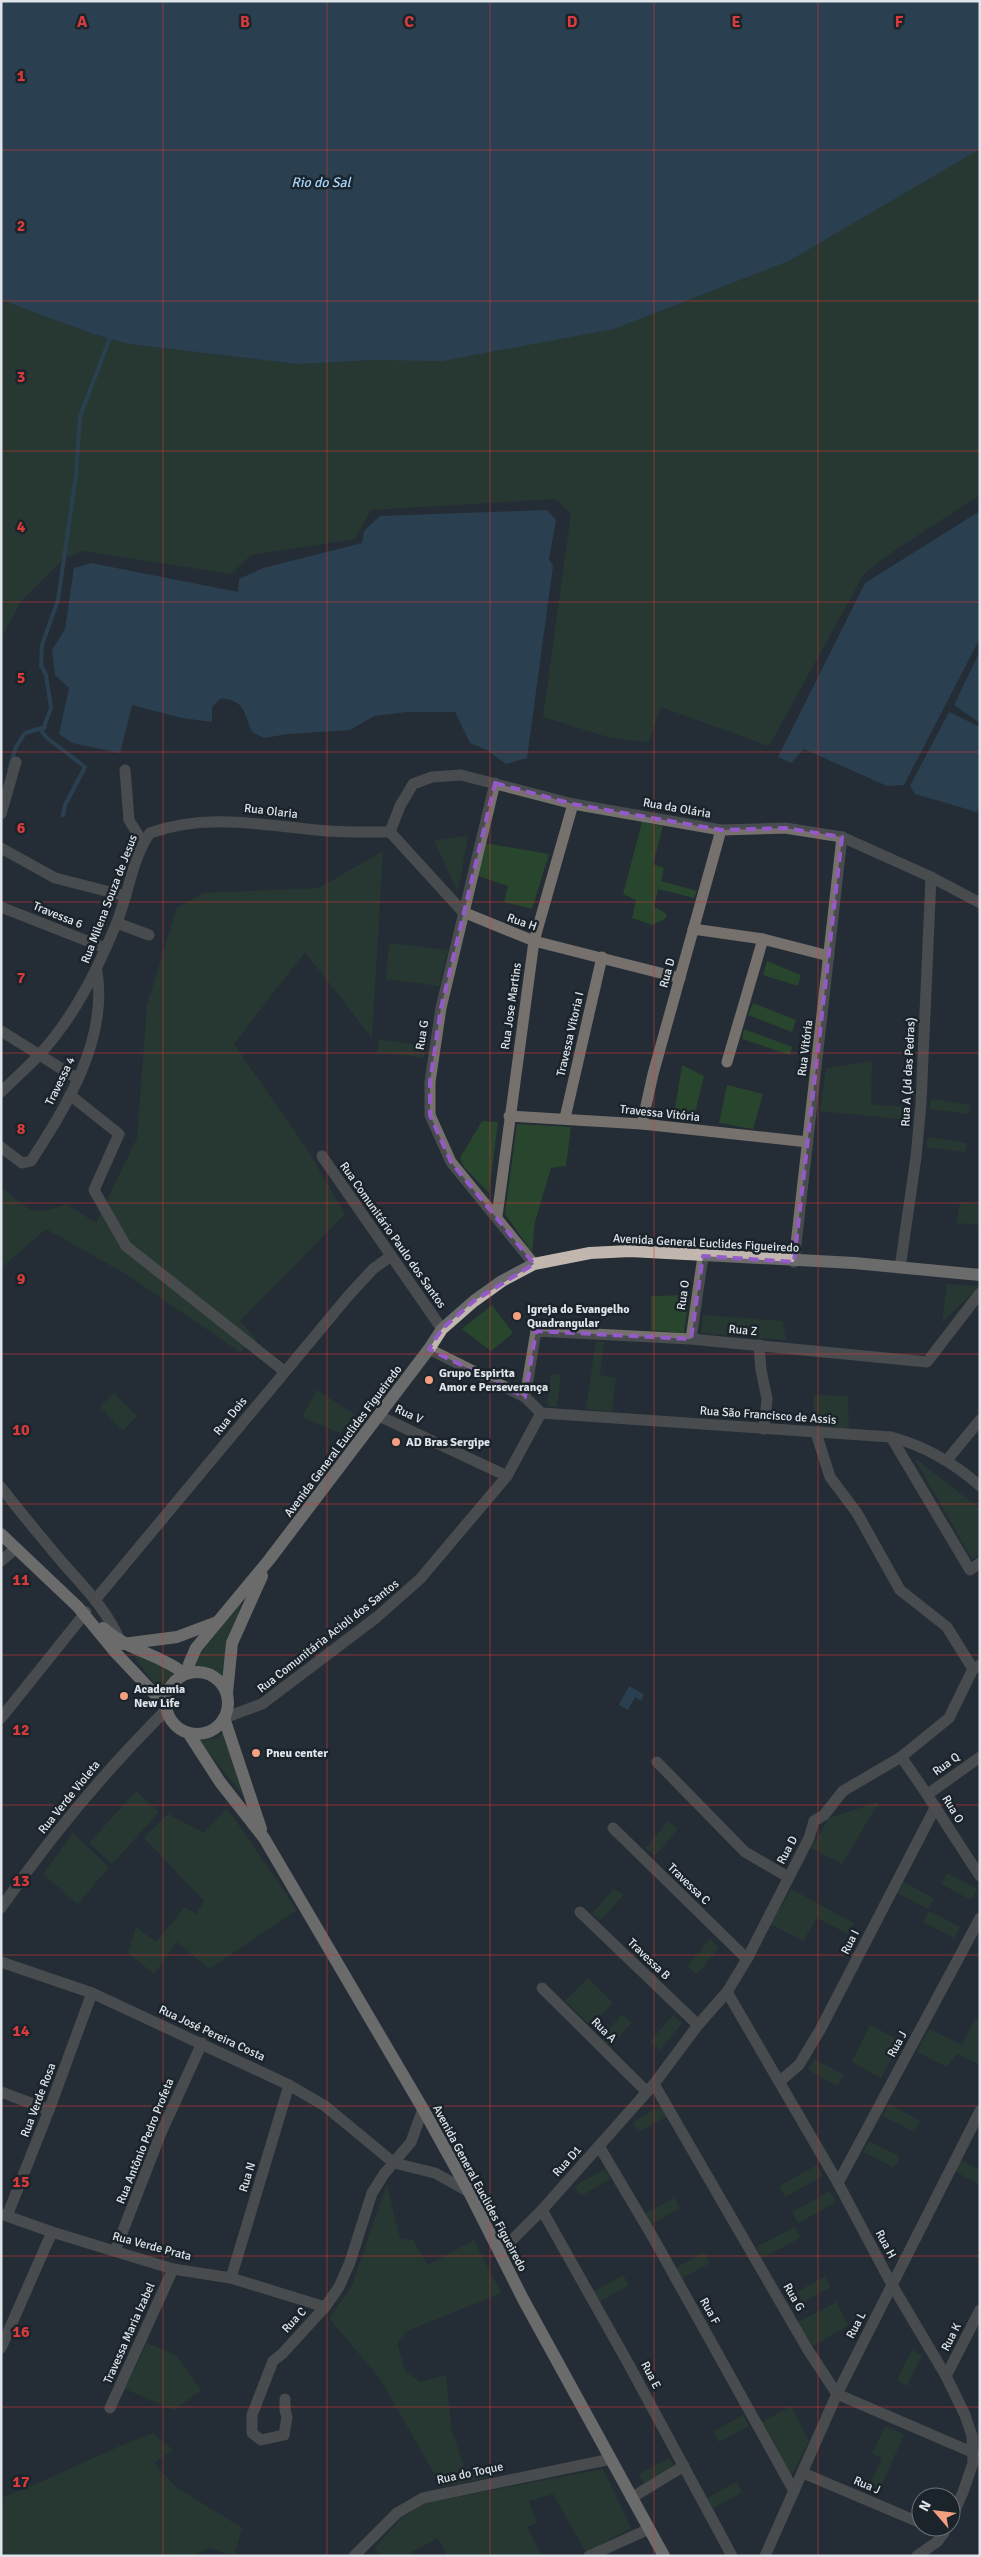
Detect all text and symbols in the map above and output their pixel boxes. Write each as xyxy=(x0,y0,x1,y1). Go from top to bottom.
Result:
text: A xyxy=(77,12,88,32)
text: B xyxy=(240,12,250,32)
text: C xyxy=(404,12,414,32)
text: D xyxy=(567,12,578,32)
text: E xyxy=(731,12,741,32)
text: F xyxy=(895,12,904,32)
text: 1 xyxy=(17,66,26,86)
water label: Rio do Sal xyxy=(291,174,352,191)
text: 2 xyxy=(17,216,25,236)
text: 3 xyxy=(17,367,25,387)
text: 4 xyxy=(17,517,26,537)
text: 5 xyxy=(17,668,25,688)
street label: Rua da Olária xyxy=(642,795,712,822)
street label: Rua Olaria xyxy=(243,801,299,822)
text: 6 xyxy=(17,818,26,838)
street label: Rua Milena Souza de Jesus xyxy=(78,833,141,966)
street label: Travessa 6 xyxy=(31,899,85,932)
street label: Rua H xyxy=(505,910,539,935)
street label: Rua D xyxy=(656,956,679,990)
street label: Rua Jose Martins xyxy=(498,962,525,1050)
text: 7 xyxy=(17,968,26,988)
street label: Travessa Vitoria I xyxy=(553,990,588,1078)
street label: Rua A (Jd das Pedras) xyxy=(898,1017,919,1127)
street label: Rua G xyxy=(413,1019,432,1051)
street label: Rua Vitória xyxy=(795,1019,816,1077)
street label: Travessa 4 xyxy=(42,1054,79,1108)
street label: Travessa Vitória xyxy=(619,1102,701,1125)
text: 8 xyxy=(17,1119,26,1139)
street label: Rua Comunitário Paulo dos Santos xyxy=(336,1159,449,1311)
street label: Avenida General Euclides Figueiredo xyxy=(612,1231,799,1256)
text: 9 xyxy=(17,1269,26,1289)
street label: Rua O xyxy=(674,1279,693,1311)
place label: Igreja do Evangelho Quadrangular xyxy=(527,1302,630,1331)
marker: Igreja do Evangelho Quadrangular xyxy=(511,1310,523,1322)
street label: Rua Z xyxy=(728,1322,758,1339)
street label: Avenida General Euclides Figueiredo xyxy=(281,1362,405,1520)
place label: Grupo Espirita Amor e Perseverança xyxy=(439,1366,548,1395)
marker: Grupo Espirita Amor e Perseverança xyxy=(423,1374,435,1386)
street label: Rua Dois xyxy=(210,1394,250,1438)
street label: Rua V xyxy=(392,1401,425,1427)
street label: Rua São Francisco de Assis xyxy=(699,1403,837,1428)
text: 10 xyxy=(12,1420,30,1440)
place label: AD Bras Sergipe xyxy=(406,1435,490,1450)
marker: AD Bras Sergipe xyxy=(390,1436,402,1448)
text: 11 xyxy=(12,1570,30,1590)
street label: Rua Comunitária Acioli dos Santos xyxy=(254,1576,402,1696)
place label: Academia New Life xyxy=(134,1682,185,1711)
marker: Academia New Life xyxy=(118,1690,130,1702)
text: 12 xyxy=(12,1720,30,1740)
place label: Pneu center xyxy=(266,1746,328,1761)
marker: Pneu center xyxy=(250,1747,262,1759)
street label: Rua Q xyxy=(930,1749,963,1779)
street label: Rua Verde Violeta xyxy=(35,1758,104,1837)
street label: Rua O xyxy=(938,1792,967,1826)
street label: Rua D xyxy=(774,1833,801,1867)
street label: Travessa C xyxy=(664,1860,713,1908)
text: 13 xyxy=(12,1871,30,1891)
street label: Rua I xyxy=(838,1927,863,1957)
street label: Travessa B xyxy=(624,1935,673,1983)
street label: Rua José Pereira Costa xyxy=(156,2002,267,2065)
street label: Rua A xyxy=(588,2015,620,2047)
text: 14 xyxy=(12,2021,30,2041)
street label: Rua J xyxy=(884,2029,911,2060)
street label: Rua Verde Rosa xyxy=(17,2061,60,2139)
street label: Rua Antônio Pedro Profeta xyxy=(113,2076,178,2206)
street label: Avenida General Euclides Figueiredo xyxy=(429,2102,530,2274)
street label: Rua D1 xyxy=(550,2143,585,2180)
street label: Rua N xyxy=(236,2160,259,2194)
text: 15 xyxy=(12,2172,30,2192)
street label: Rua H xyxy=(872,2227,899,2261)
street label: Rua Verde Prata xyxy=(111,2229,193,2264)
street label: Travessa Maria Izabel xyxy=(100,2280,159,2386)
street label: Rua G xyxy=(780,2281,808,2314)
street label: Rua F xyxy=(696,2295,723,2327)
street label: Rua C xyxy=(279,2304,310,2336)
street label: Rua L xyxy=(843,2309,870,2341)
street label: Rua K xyxy=(938,2321,965,2354)
text: 16 xyxy=(12,2322,30,2342)
street label: Rua E xyxy=(637,2359,664,2392)
street label: Rua do Toque xyxy=(436,2459,505,2488)
text: 17 xyxy=(12,2472,30,2492)
street label: Rua J xyxy=(851,2473,882,2498)
north arrow xyxy=(911,2487,961,2537)
text: N xyxy=(915,2498,935,2514)

